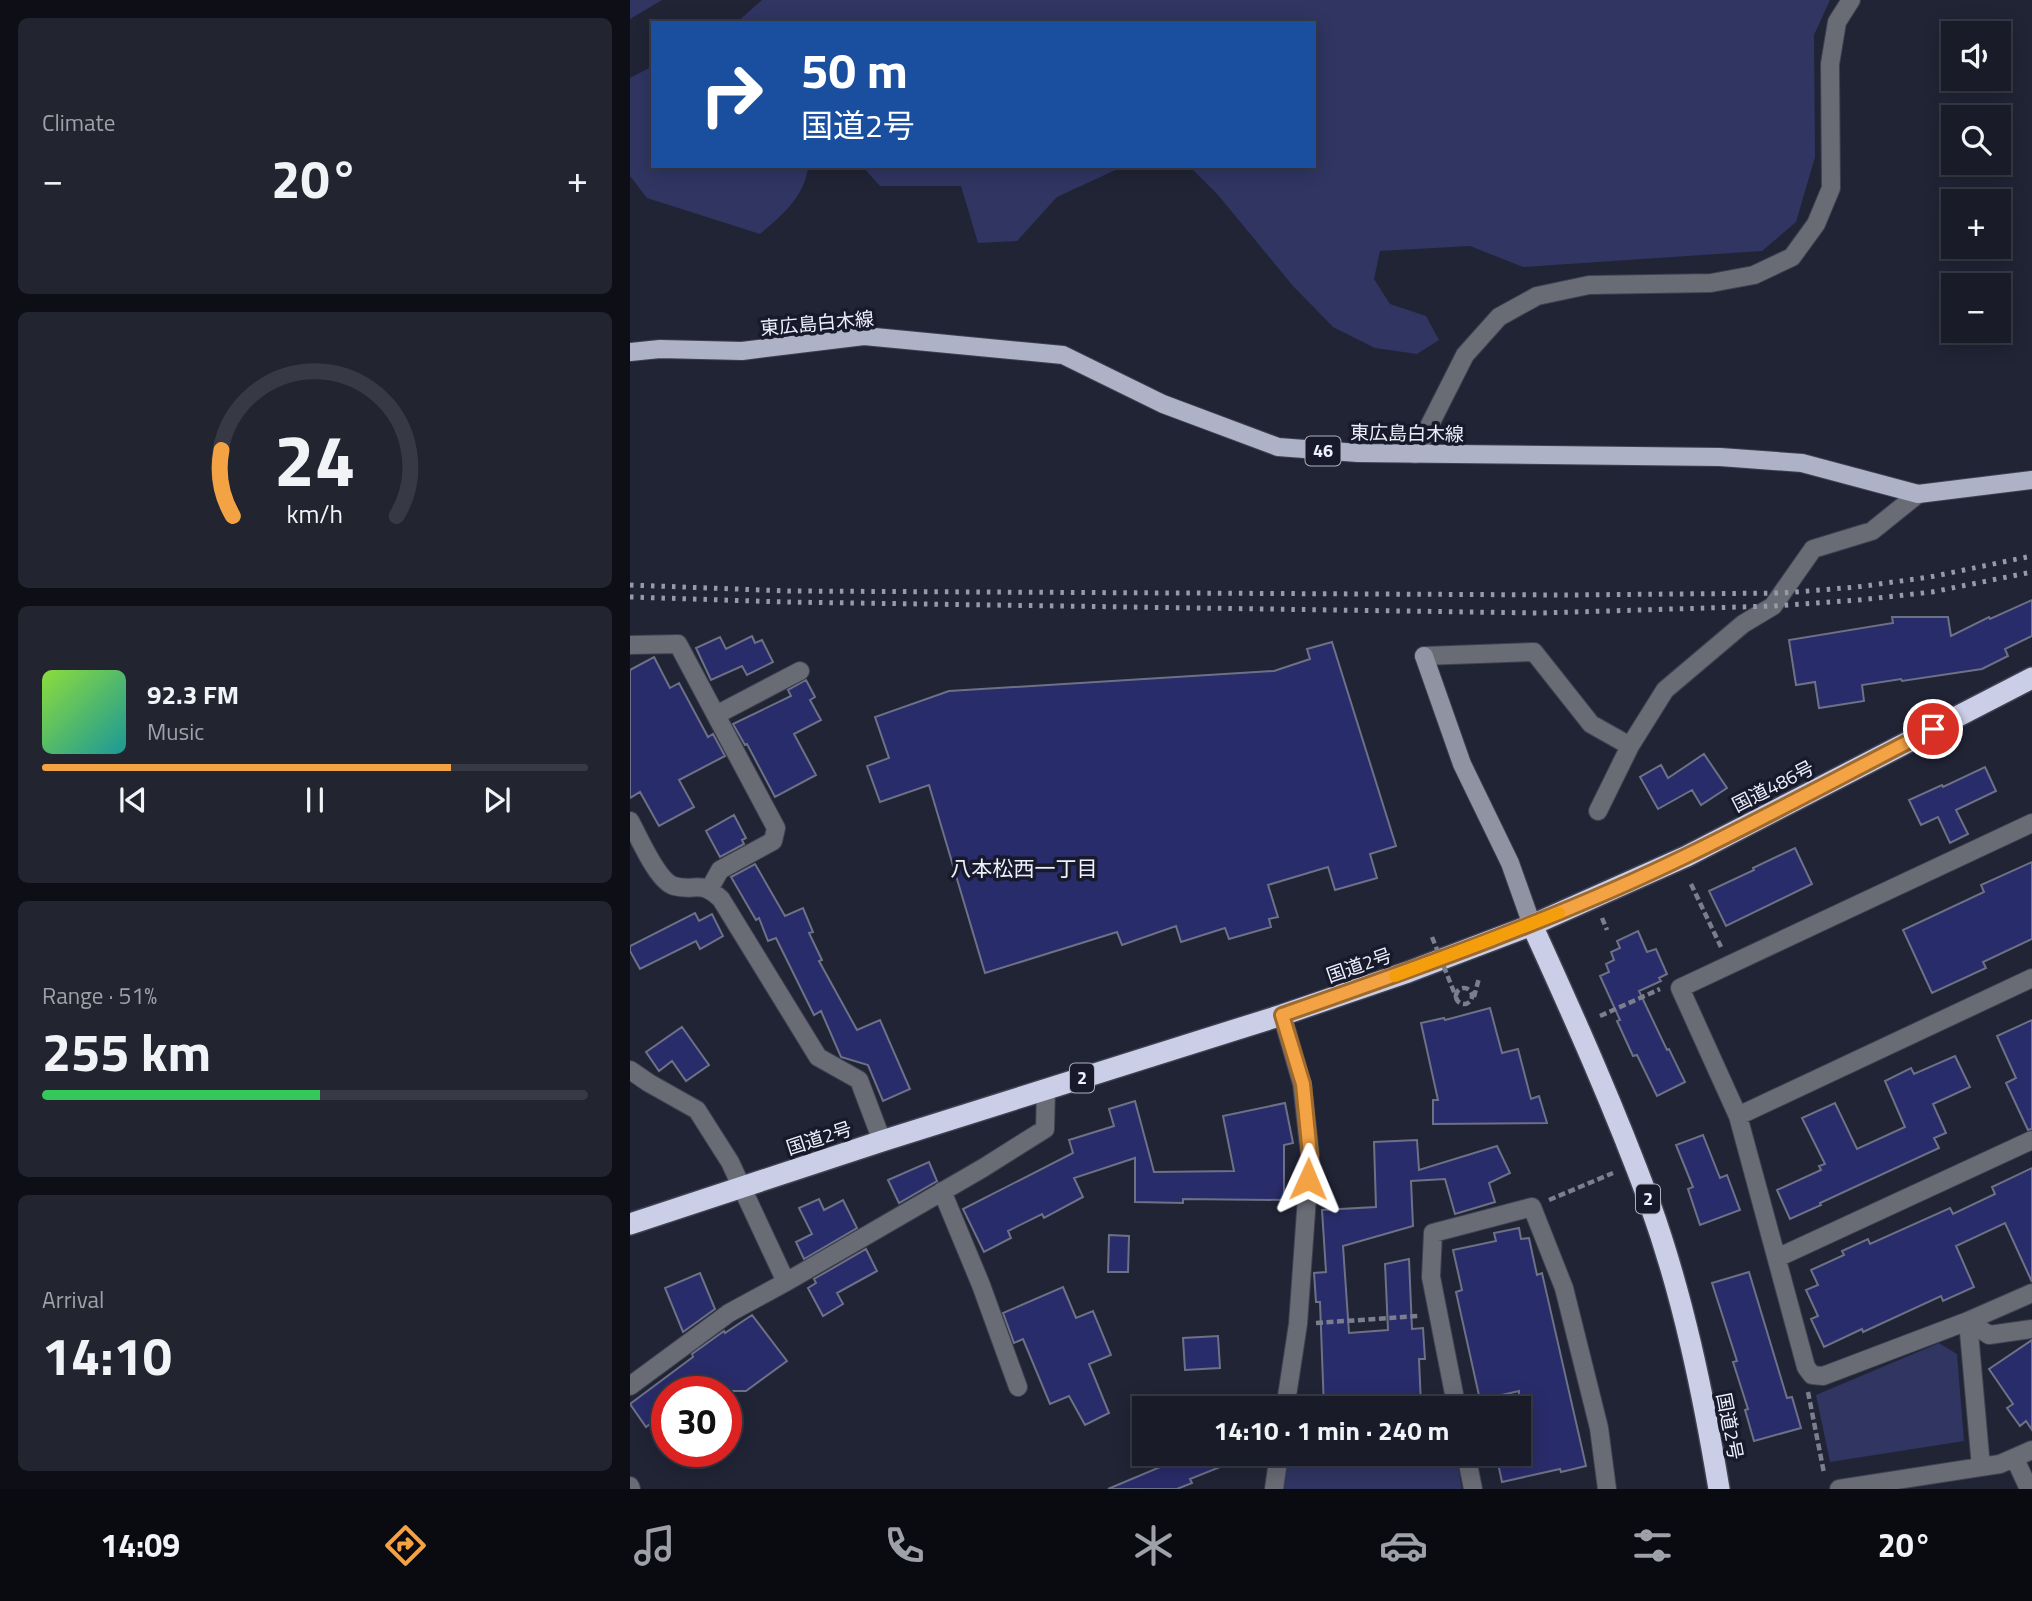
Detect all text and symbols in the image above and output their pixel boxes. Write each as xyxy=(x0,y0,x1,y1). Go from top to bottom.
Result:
map controls xyxy=(1941,21,2011,343)
button: sound xyxy=(1941,21,2011,91)
text: 50 m xyxy=(801,32,908,107)
icon: right xyxy=(686,49,777,140)
text: 国道2号 xyxy=(801,101,915,149)
text: Climate xyxy=(42,105,115,140)
button: search xyxy=(1941,105,2011,175)
text: 20° xyxy=(271,139,359,218)
text: − xyxy=(42,150,63,208)
text: + xyxy=(567,150,588,208)
button: + xyxy=(1941,189,2011,259)
button: − xyxy=(1941,273,2011,343)
street label: 東広島白木線 xyxy=(759,303,875,342)
text: 24 xyxy=(274,405,356,515)
street label: 東広島白木線 xyxy=(1350,417,1464,448)
road number: 46 xyxy=(1306,436,1340,466)
text: km/h xyxy=(287,495,343,533)
text: 92.3 FM xyxy=(147,675,239,714)
pin xyxy=(1903,699,1963,759)
icon: arrive xyxy=(1914,710,1952,748)
text: Music xyxy=(147,714,204,749)
street label: 国道486号 xyxy=(1727,752,1819,819)
icon: previous xyxy=(114,781,152,819)
icon: pause xyxy=(296,781,334,819)
icon: next xyxy=(478,781,516,819)
district label: 八本松西一丁目 xyxy=(951,852,1098,884)
street label: 国道2号 xyxy=(1322,940,1396,989)
text: Range · 51% xyxy=(42,978,157,1013)
text: 255 km xyxy=(42,1012,211,1091)
road number: 2 xyxy=(1070,1064,1094,1092)
street label: 国道2号 xyxy=(782,1113,855,1162)
position arrow xyxy=(1271,1142,1345,1216)
road number: 2 xyxy=(1636,1184,1660,1214)
text: Arrival xyxy=(42,1282,104,1317)
text: 14:10 xyxy=(42,1316,172,1395)
speed limit sign: 30 xyxy=(651,1376,742,1467)
street label: 国道2号 xyxy=(1710,1390,1751,1462)
text: 14:10 · 1 min · 240 m xyxy=(1214,1411,1449,1450)
text: 14:09 xyxy=(100,1521,180,1569)
icon: directions xyxy=(381,1521,430,1570)
icon: music xyxy=(630,1521,679,1570)
icon: phone xyxy=(880,1521,929,1570)
icon: climate xyxy=(1129,1521,1178,1570)
icon: car xyxy=(1379,1521,1428,1570)
icon: filters xyxy=(1628,1521,1677,1570)
text: 20° xyxy=(1878,1521,1932,1569)

